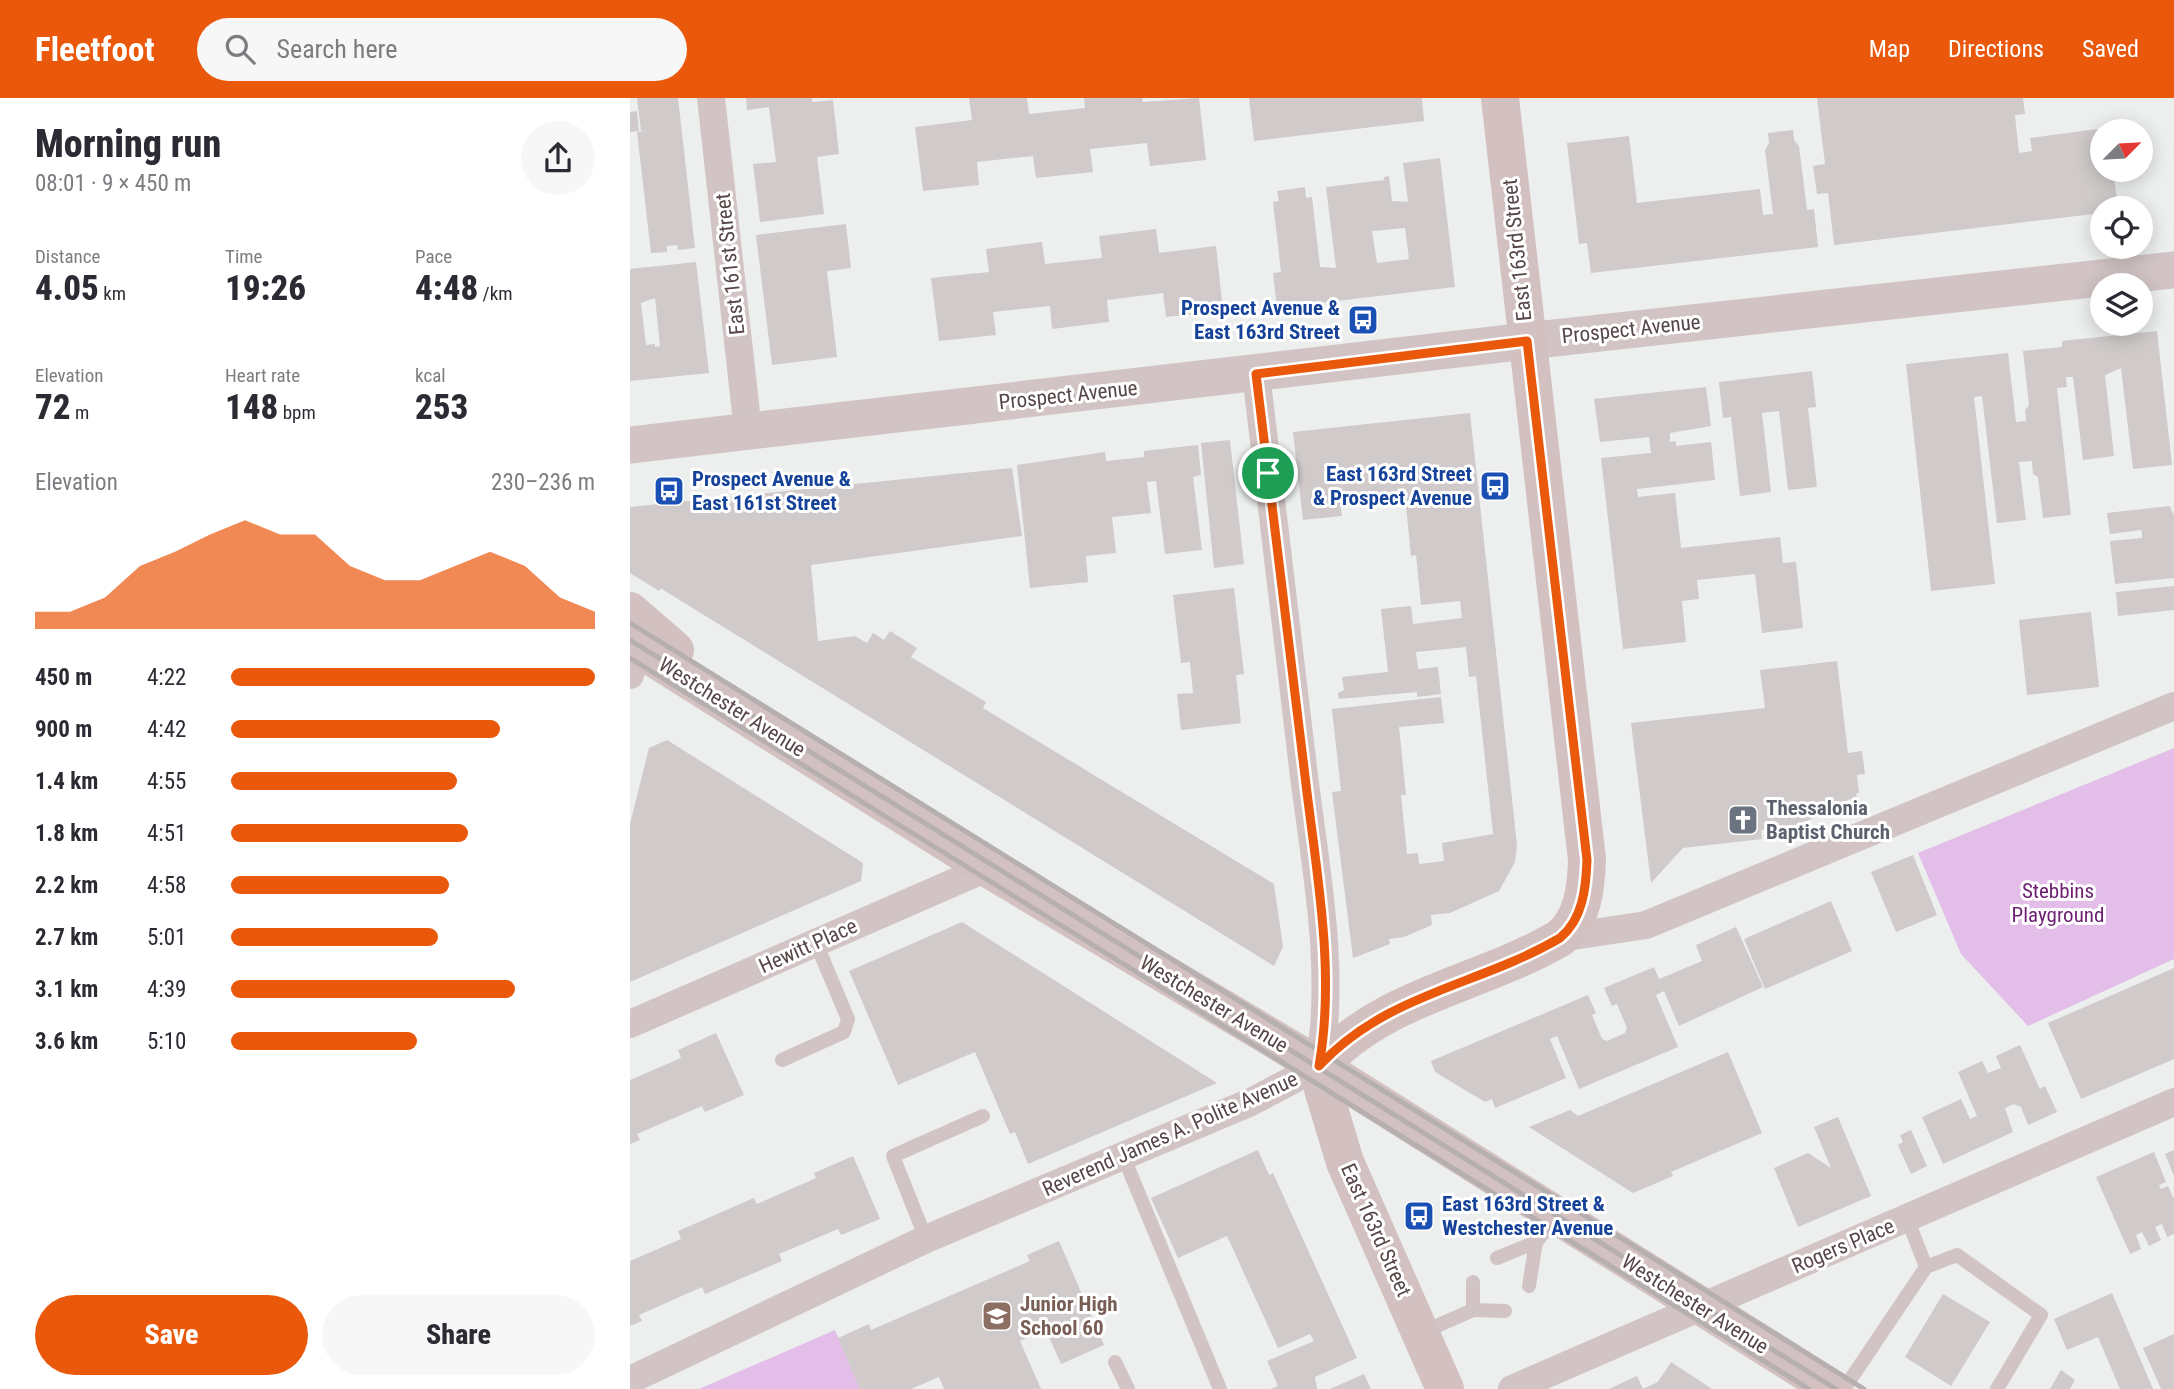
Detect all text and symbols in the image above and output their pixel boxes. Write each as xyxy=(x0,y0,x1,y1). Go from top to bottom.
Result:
search box xyxy=(197,18,687,81)
text: Fleetfoot xyxy=(35,30,155,69)
icon: search xyxy=(221,30,259,68)
text: Search here xyxy=(277,34,397,64)
text: Map xyxy=(1869,35,1910,63)
text: Directions xyxy=(1948,35,2044,63)
text: Saved xyxy=(2082,35,2139,63)
north arrow xyxy=(2090,119,2152,182)
map controls xyxy=(2090,119,2153,336)
button: share xyxy=(521,121,595,195)
text: Morning run xyxy=(35,122,221,166)
text: 08:01 · 9 × 450 m xyxy=(35,170,191,197)
street label: East 163rd Street xyxy=(1498,178,1536,322)
street label: East 161st Street xyxy=(711,192,749,336)
button: locate xyxy=(2090,196,2153,259)
text: Distance xyxy=(35,245,100,268)
text: Time xyxy=(225,245,262,268)
text: Pace xyxy=(415,245,452,268)
text: 4.05 xyxy=(35,268,99,309)
text: 19:26 xyxy=(225,268,306,309)
text: 4:48 xyxy=(415,268,478,309)
button: layers xyxy=(2090,273,2153,336)
text: km xyxy=(99,282,126,305)
text: /km xyxy=(478,282,513,305)
place label: Prospect Avenue & East 163rd Street xyxy=(1181,296,1340,344)
bus stop icon: Prospect Avenue & East 163rd Street xyxy=(1346,303,1380,337)
street label: Prospect Avenue xyxy=(1560,310,1702,348)
text: Elevation xyxy=(35,364,103,387)
text: Heart rate xyxy=(225,364,300,387)
text: kcal xyxy=(415,364,446,387)
street label: Prospect Avenue xyxy=(997,376,1139,414)
text: 72 xyxy=(35,387,71,428)
text: 148 xyxy=(225,387,278,428)
text: 253 xyxy=(415,387,468,428)
text: m xyxy=(71,401,89,424)
text: bpm xyxy=(278,401,316,424)
pin xyxy=(1238,443,1298,503)
icon: arrive xyxy=(1249,454,1287,492)
place label: East 163rd Street & Prospect Avenue xyxy=(1313,462,1472,510)
place label: Prospect Avenue & East 161st Street xyxy=(692,467,851,515)
text: Elevation xyxy=(35,469,118,496)
text: 230–236 m xyxy=(491,469,595,496)
bus stop icon: East 163rd Street & Prospect Avenue xyxy=(1478,469,1512,503)
bus stop icon: Prospect Avenue & East 161st Street xyxy=(652,474,686,508)
street label: Westchester Avenue xyxy=(654,652,810,762)
text: 450 m xyxy=(35,664,92,691)
text: 4:22 xyxy=(147,664,186,691)
text: 900 m xyxy=(35,716,92,743)
text: 4:42 xyxy=(147,716,186,743)
text: 1.4 km xyxy=(35,768,98,795)
text: 4:55 xyxy=(147,768,186,795)
place label: Thessalonia Baptist Church xyxy=(1766,796,1890,844)
church icon: Thessalonia Baptist Church xyxy=(1726,803,1760,837)
text: 1.8 km xyxy=(35,820,98,847)
text: 4:51 xyxy=(147,820,186,847)
text: 2.2 km xyxy=(35,872,98,899)
text: 4:58 xyxy=(147,872,186,899)
park label: Stebbins Playground xyxy=(2012,879,2104,927)
street label: Hewitt Place xyxy=(755,914,861,978)
text: 2.7 km xyxy=(35,924,98,951)
text: 5:01 xyxy=(147,924,186,951)
street label: Westchester Avenue xyxy=(1136,950,1292,1058)
text: 3.1 km xyxy=(35,976,98,1003)
text: 4:39 xyxy=(147,976,186,1003)
text: 3.6 km xyxy=(35,1028,98,1055)
text: 5:10 xyxy=(147,1028,186,1055)
street label: Reverend James A. Polite Avenue xyxy=(1039,1067,1301,1201)
street label: East 163rd Street xyxy=(1336,1160,1416,1300)
place label: East 163rd Street & Westchester Avenue xyxy=(1442,1192,1613,1240)
bus stop icon: East 163rd Street & Westchester Avenue xyxy=(1402,1199,1436,1233)
street label: Rogers Place xyxy=(1788,1214,1898,1278)
street label: Westchester Avenue xyxy=(1617,1249,1773,1359)
place label: Junior High School 60 xyxy=(1020,1292,1118,1340)
button: Save xyxy=(35,1295,308,1375)
button: Share xyxy=(322,1295,595,1375)
school or university icon: Junior High School 60 xyxy=(980,1299,1014,1333)

